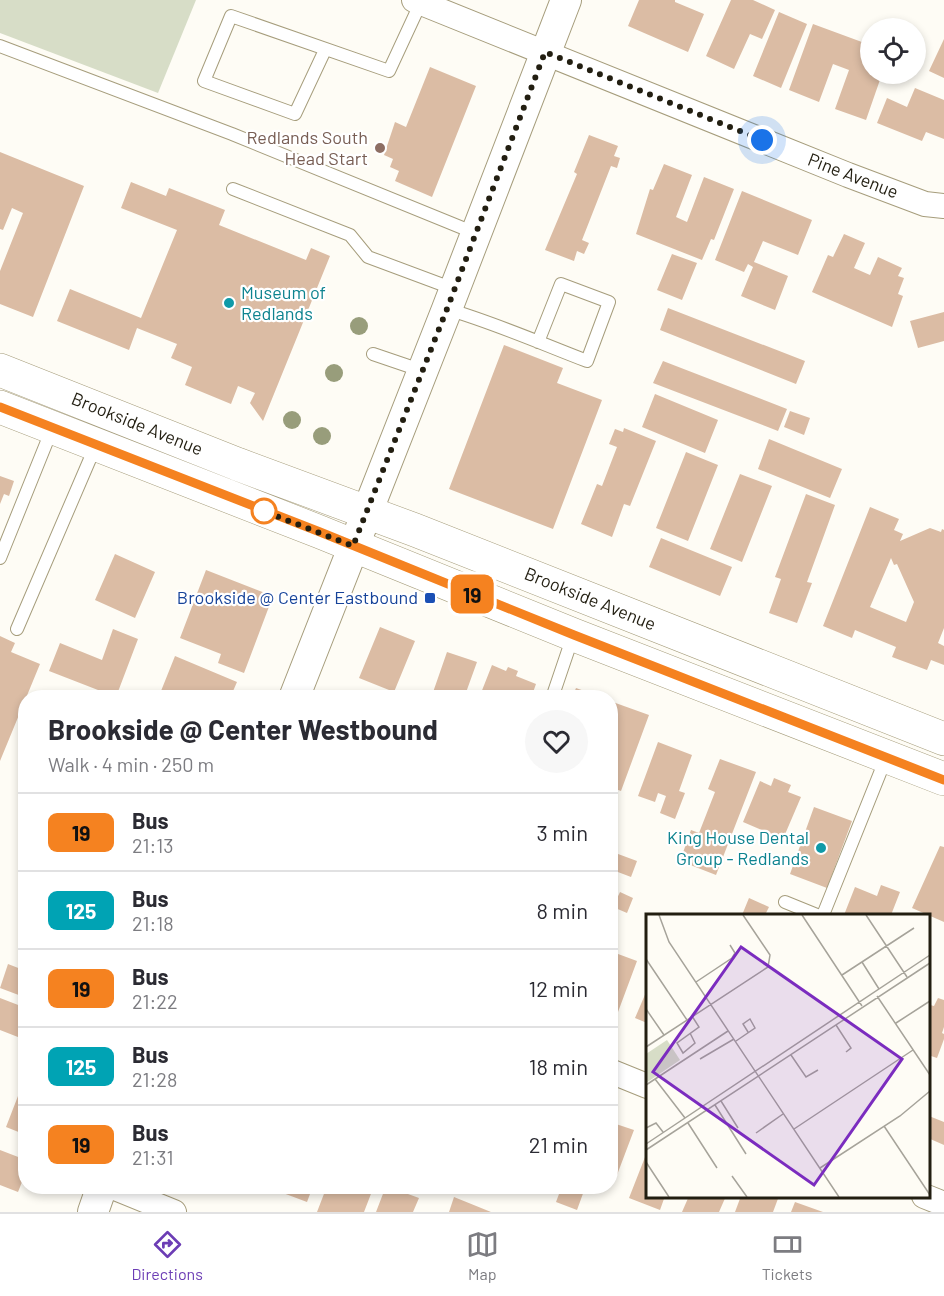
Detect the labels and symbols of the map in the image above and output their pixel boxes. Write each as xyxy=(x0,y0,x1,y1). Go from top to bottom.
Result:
your location xyxy=(747,125,777,155)
place label: Redlands South Head Start xyxy=(246,126,368,169)
marker: Redlands South Head Start xyxy=(373,141,387,155)
street label: Pine Avenue xyxy=(805,148,902,202)
place label: Museum of Redlands xyxy=(241,281,326,324)
marker: Museum of Redlands xyxy=(222,296,236,310)
street label: Brookside Avenue xyxy=(68,387,206,459)
unlabelled marker xyxy=(251,498,277,524)
street label: Brookside Avenue xyxy=(521,562,659,634)
line badge: 19 xyxy=(445,574,499,614)
place label: Brookside @ Center Eastbound xyxy=(177,586,418,608)
marker: Brookside @ Center Eastbound xyxy=(423,591,437,605)
place label: King House Dental Group - Redlands xyxy=(667,826,809,869)
marker: King House Dental Group - Redlands xyxy=(814,841,828,855)
inset map xyxy=(646,914,929,1197)

